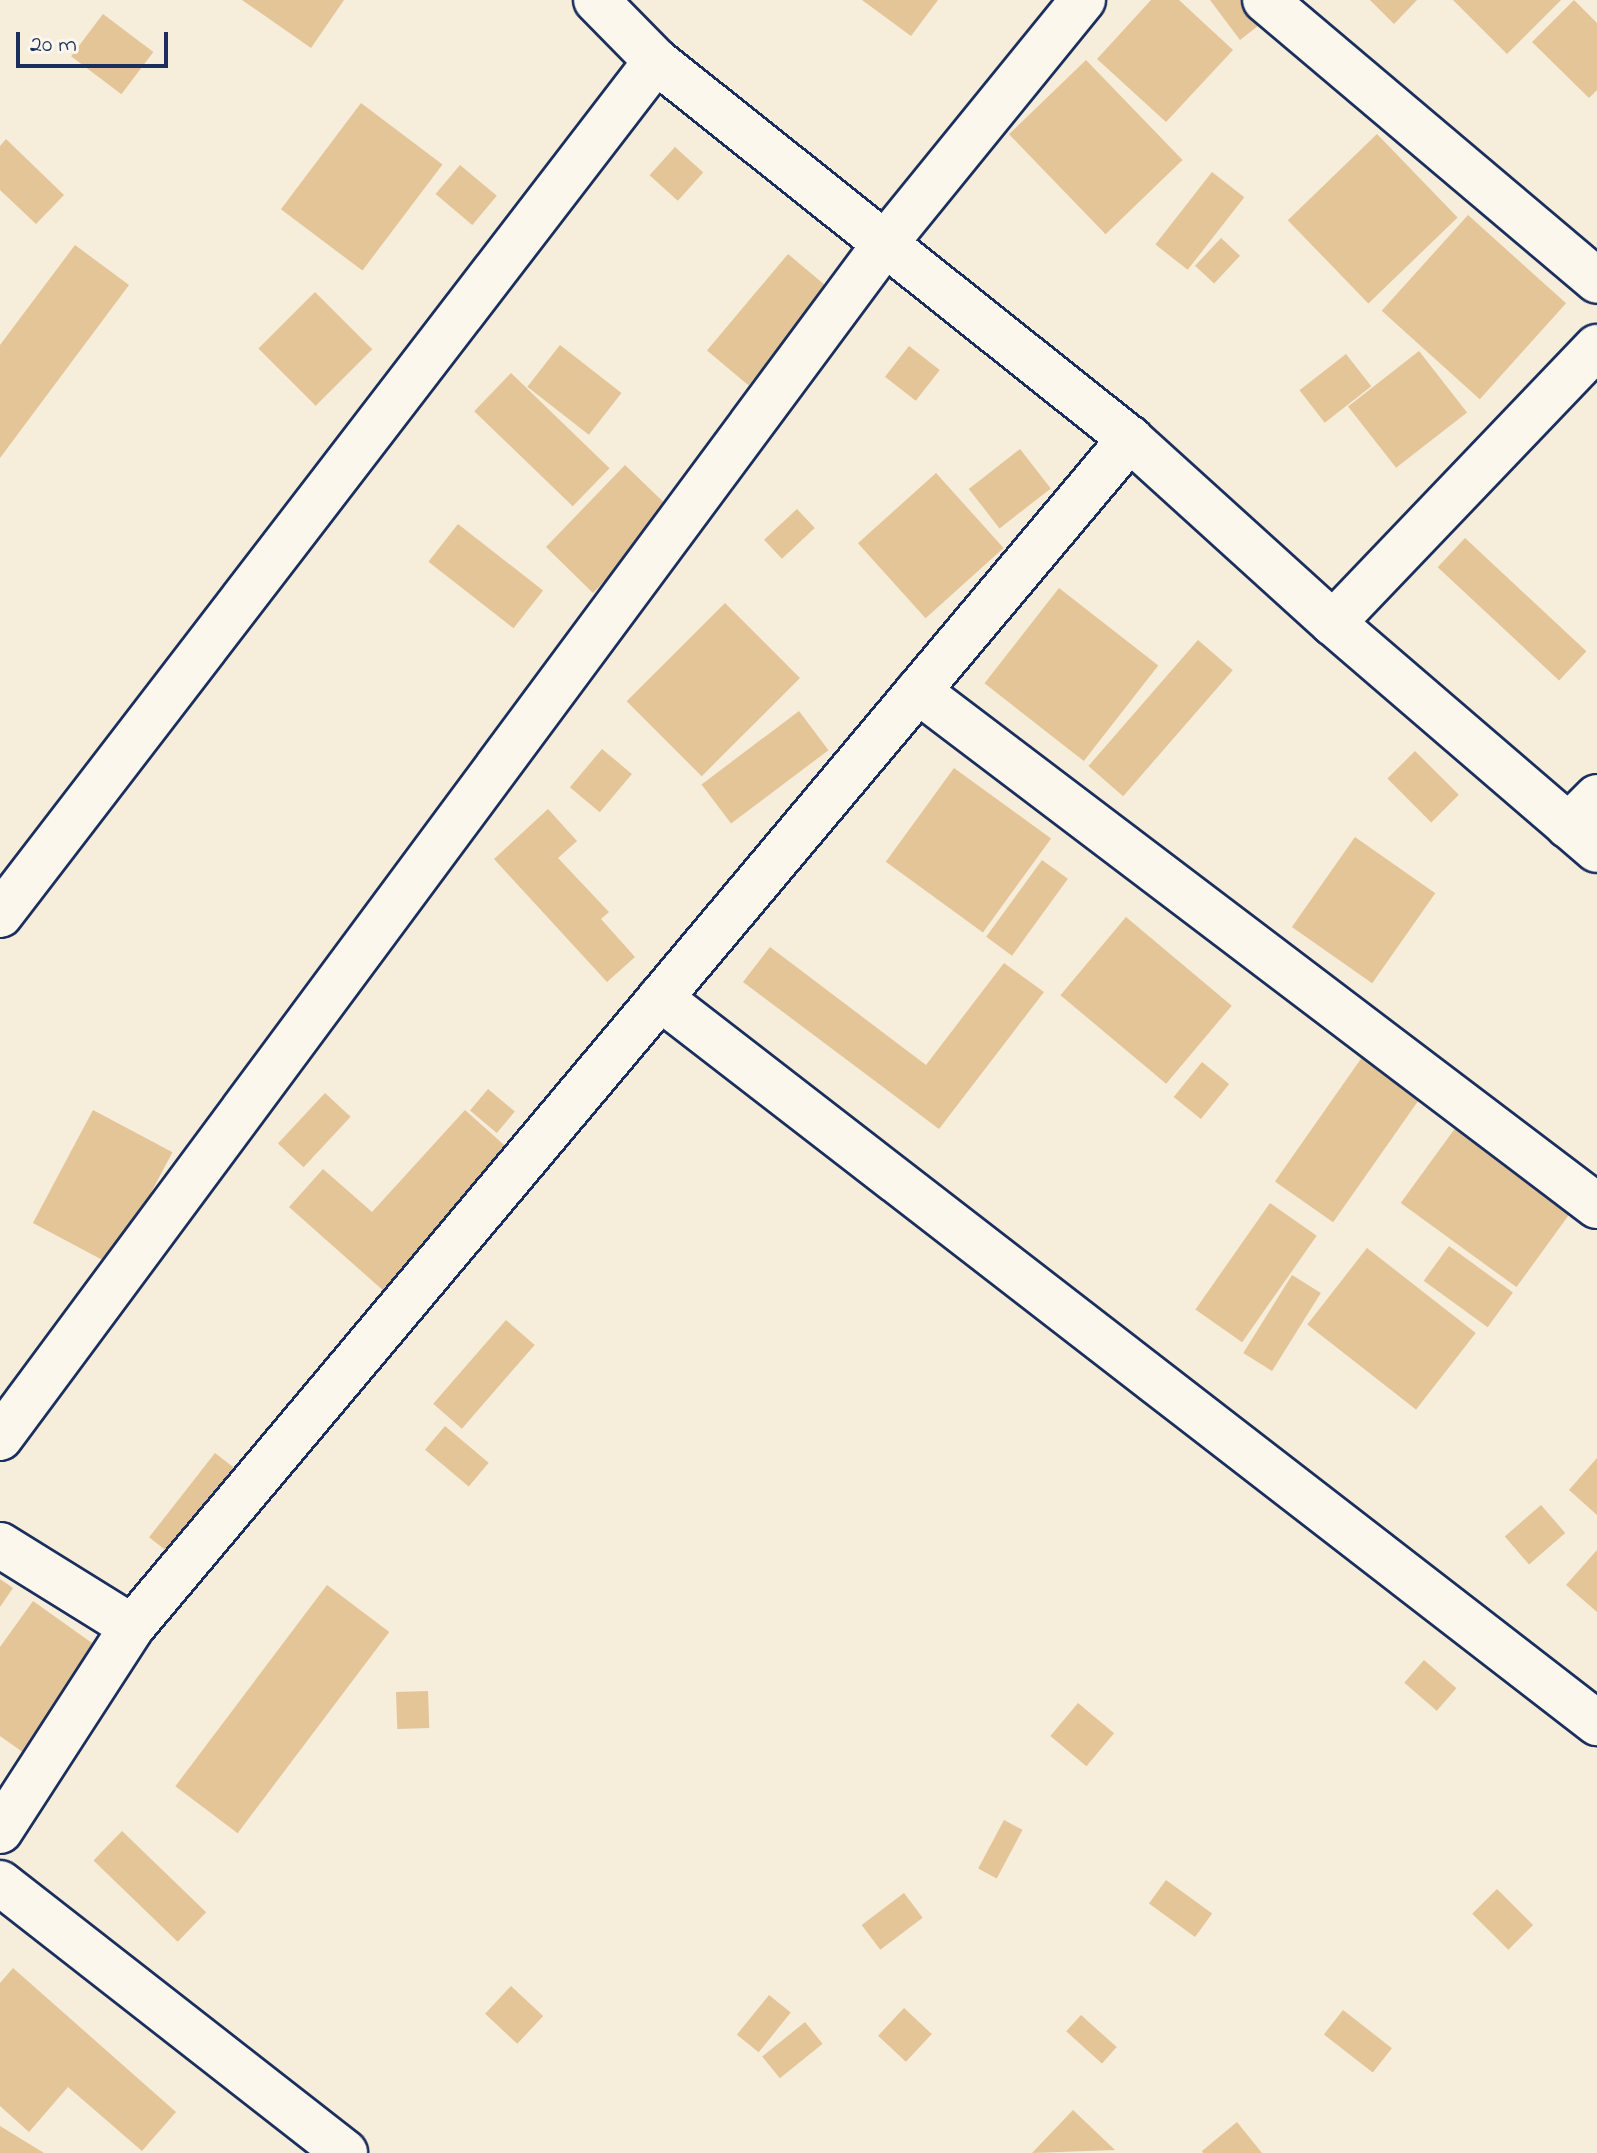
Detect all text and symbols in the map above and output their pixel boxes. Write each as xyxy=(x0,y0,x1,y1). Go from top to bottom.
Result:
scale bar xyxy=(20,16,172,66)
text: 20 m xyxy=(30,28,77,63)

